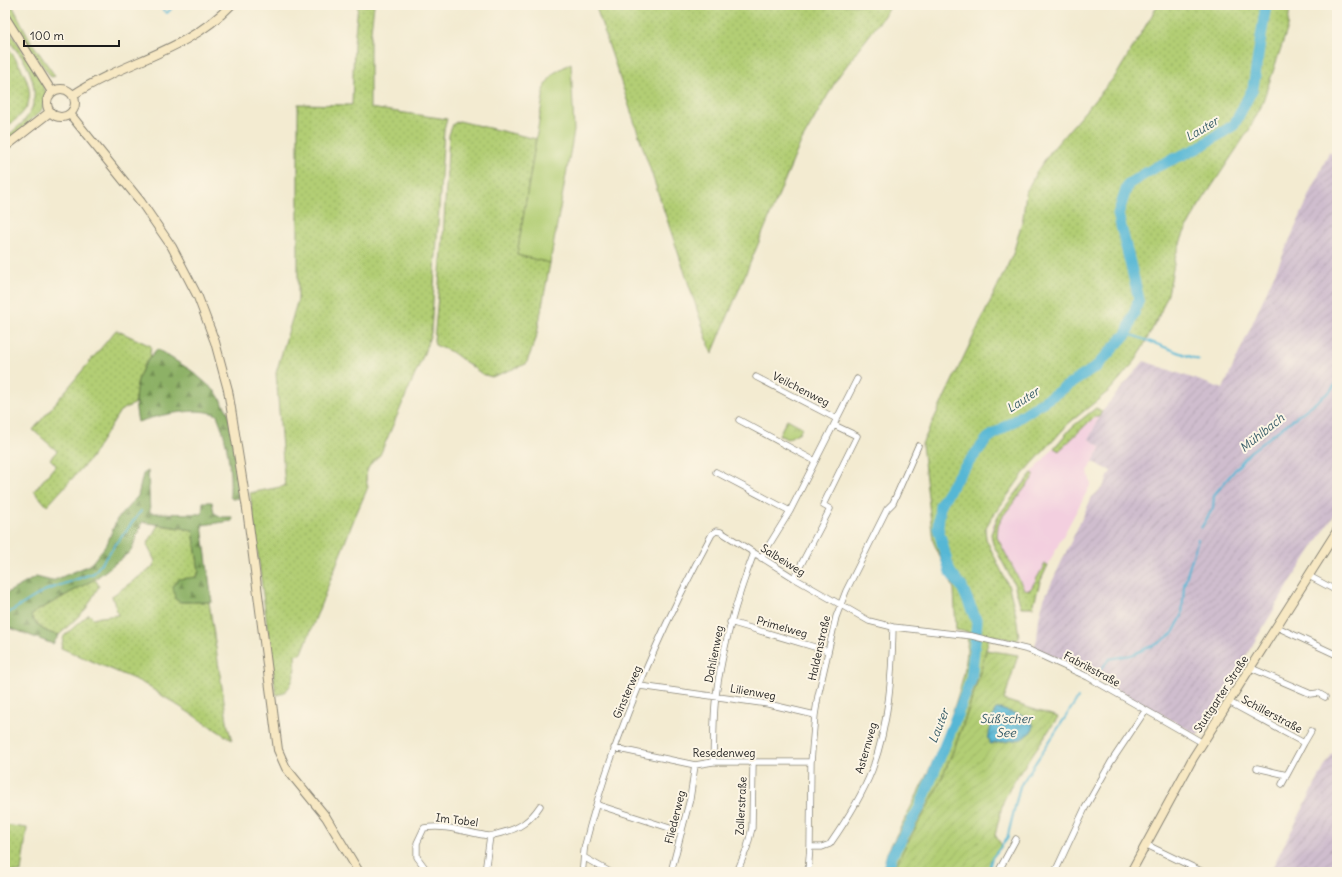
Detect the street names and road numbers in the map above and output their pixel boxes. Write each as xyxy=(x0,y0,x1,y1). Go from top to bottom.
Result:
street label: Veilchenweg xyxy=(770,369,832,409)
street label: Salbeiweg xyxy=(758,541,808,579)
street label: Primelweg xyxy=(755,613,809,641)
street label: Haldenstraße xyxy=(805,614,833,682)
street label: Dahlienweg xyxy=(702,624,726,684)
street label: Fabrikstraße xyxy=(1061,648,1123,690)
street label: Stuttgarter Straße xyxy=(1191,653,1251,735)
street label: Ginsterweg xyxy=(610,663,644,721)
street label: Lilienweg xyxy=(729,681,777,703)
street label: Schillerstraße xyxy=(1239,692,1305,736)
street label: Asternweg xyxy=(852,721,880,775)
street label: Resedenweg xyxy=(693,746,755,760)
street label: Zollerstraße xyxy=(732,776,750,836)
street label: Fliederweg xyxy=(662,789,688,845)
street label: Im Tobel xyxy=(435,810,479,830)

